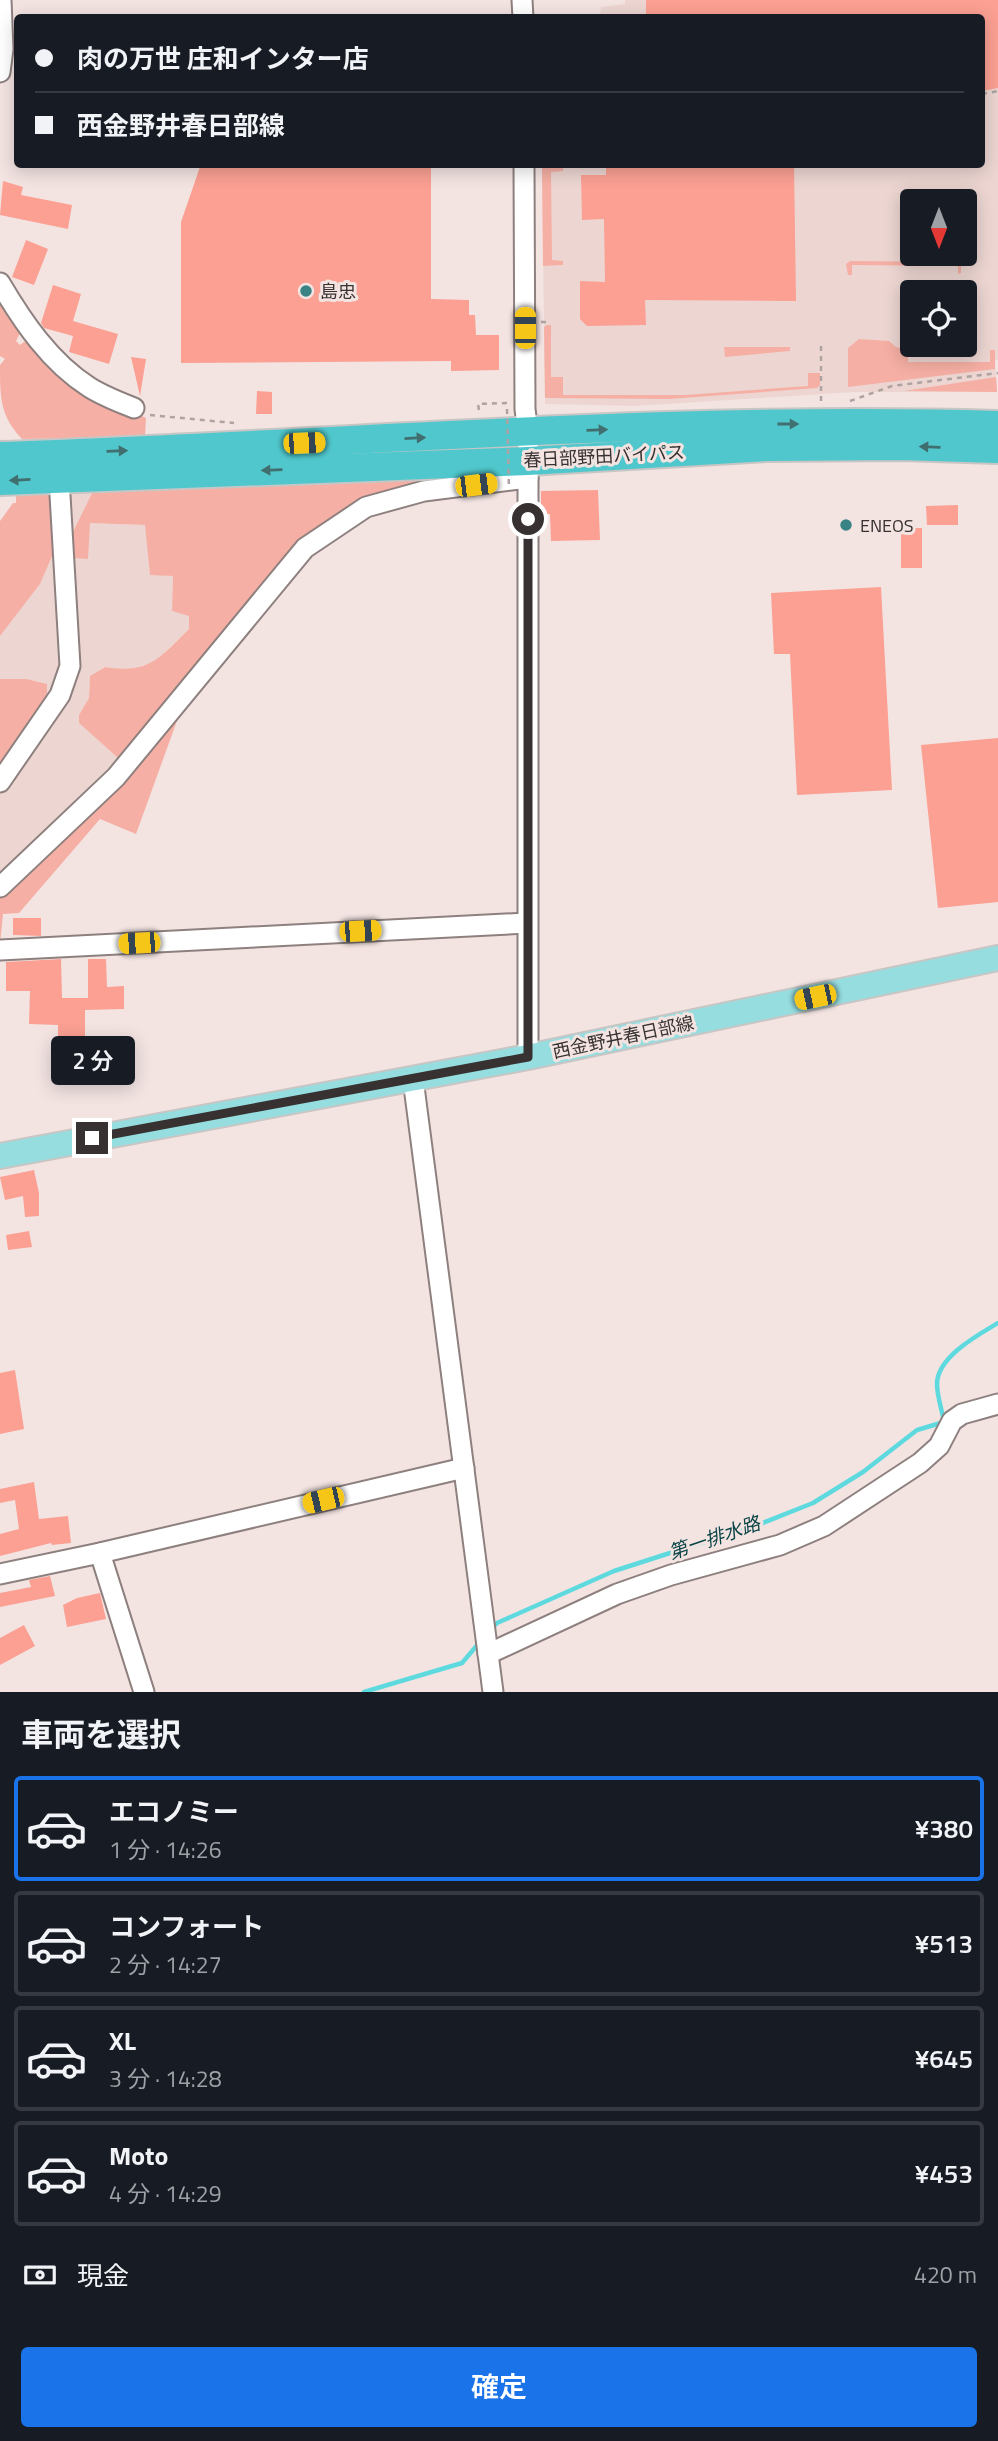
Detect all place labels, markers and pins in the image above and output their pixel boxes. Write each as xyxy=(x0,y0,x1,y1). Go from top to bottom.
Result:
place label: 島忠 xyxy=(320,278,356,305)
marker: 島忠 xyxy=(298,283,314,299)
place label: ENEOS xyxy=(860,512,914,539)
marker: ENEOS xyxy=(838,517,854,533)

